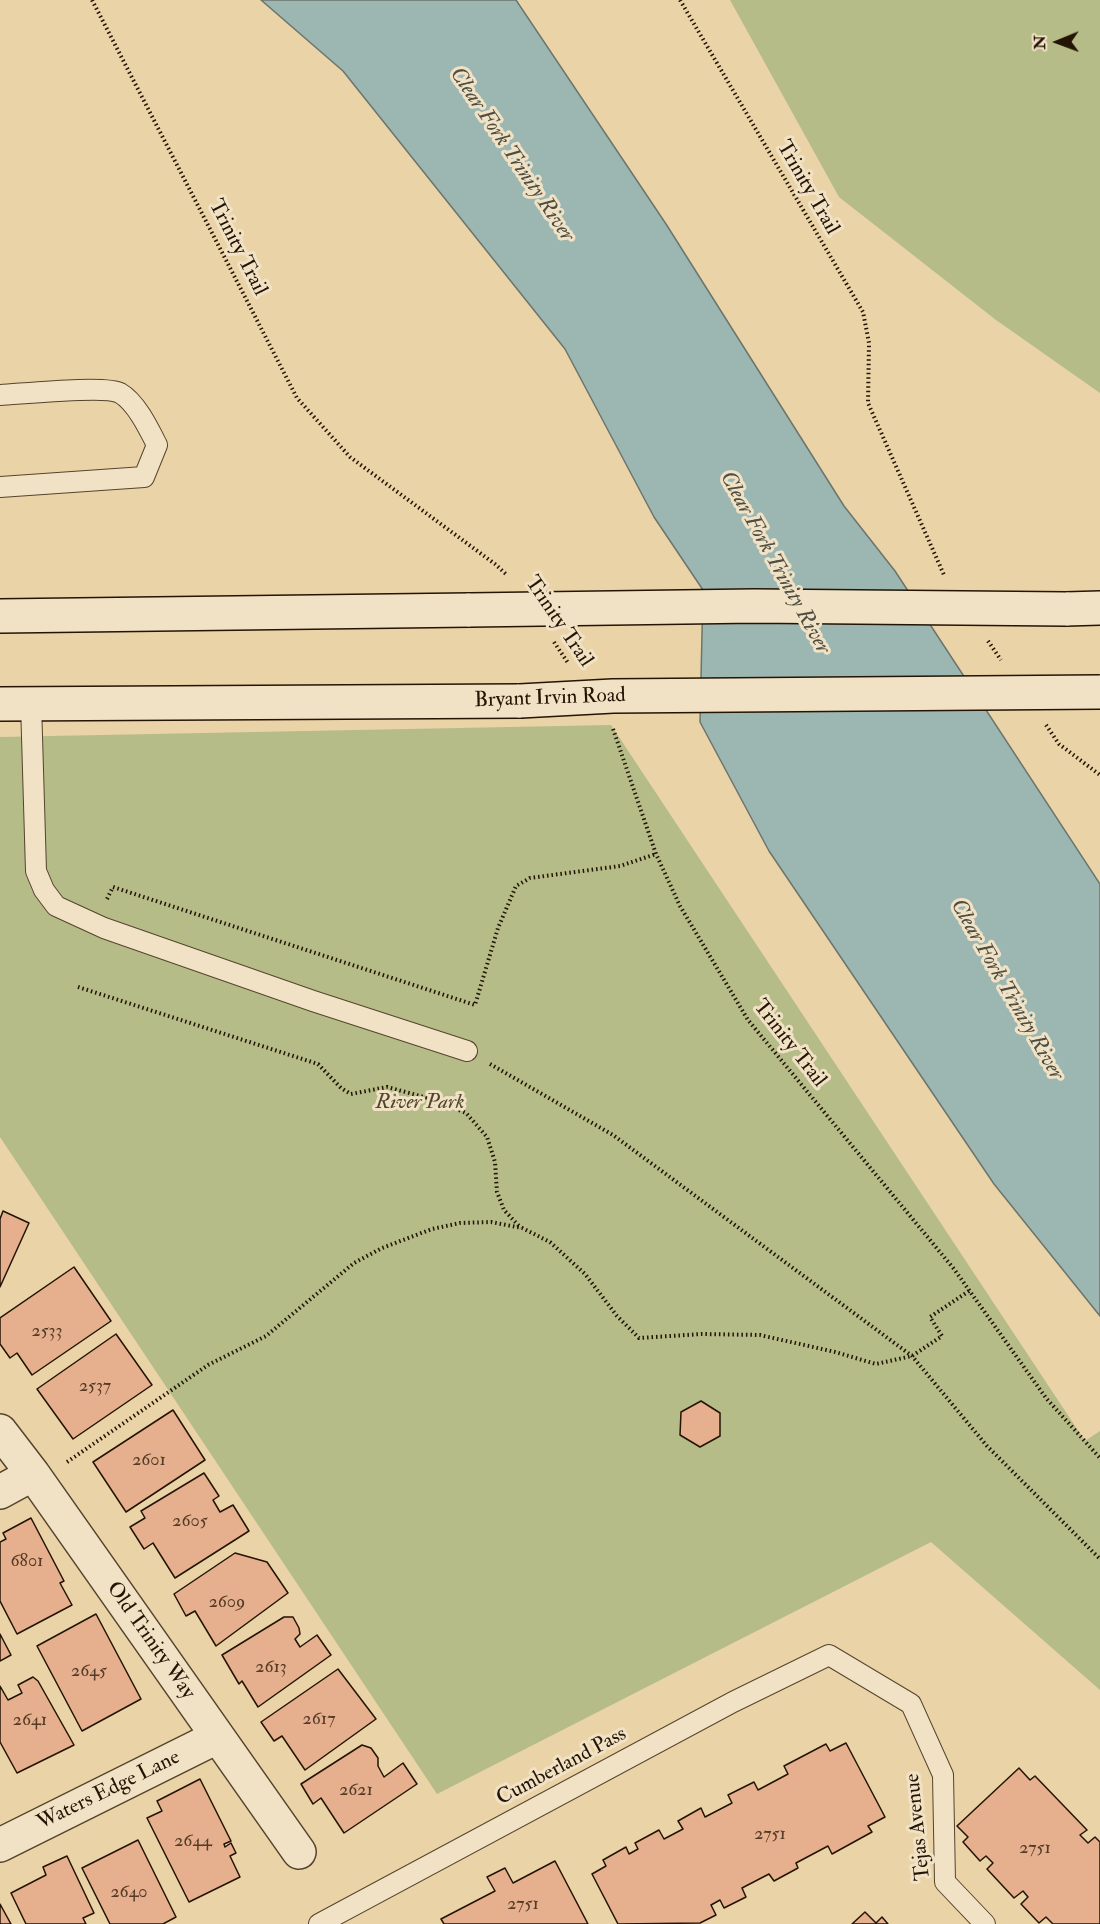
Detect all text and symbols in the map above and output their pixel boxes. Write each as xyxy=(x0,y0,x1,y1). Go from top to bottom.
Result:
north arrow xyxy=(1028,12,1088,72)
text: N xyxy=(1030,35,1050,50)
water label: Clear Fork Trinity River xyxy=(443,63,579,247)
street label: Trinity Trail xyxy=(770,137,844,239)
street label: Trinity Trail xyxy=(202,196,272,300)
water label: Clear Fork Trinity River xyxy=(713,467,835,659)
street label: Trinity Trail xyxy=(518,572,598,672)
street label: Bryant Irvin Road xyxy=(474,684,626,714)
water label: Clear Fork Trinity River xyxy=(943,895,1069,1085)
street label: Trinity Trail xyxy=(747,995,831,1093)
park label: River Park xyxy=(376,1090,464,1116)
house number: 2533 xyxy=(32,1321,62,1343)
house number: 2537 xyxy=(79,1376,111,1398)
house number: 2601 xyxy=(132,1450,166,1472)
house number: 2605 xyxy=(172,1511,208,1533)
house number: 6801 xyxy=(10,1551,44,1573)
street label: Old Trinity Way xyxy=(100,1577,200,1705)
house number: 2609 xyxy=(209,1592,245,1614)
house number: 2613 xyxy=(255,1657,287,1679)
house number: 2645 xyxy=(71,1661,107,1683)
house number: 2617 xyxy=(303,1709,335,1731)
house number: 2641 xyxy=(13,1710,47,1732)
street label: Cumberland Pass xyxy=(493,1722,631,1812)
street label: Waters Edge Lane xyxy=(34,1746,184,1836)
street label: Tejas Avenue xyxy=(901,1772,937,1882)
house number: 2621 xyxy=(339,1780,373,1802)
house number: 2751 xyxy=(754,1824,786,1846)
house number: 2644 xyxy=(174,1831,212,1853)
house number: 2751 xyxy=(1019,1838,1051,1860)
house number: 2640 xyxy=(110,1882,148,1904)
house number: 2751 xyxy=(507,1894,539,1916)

